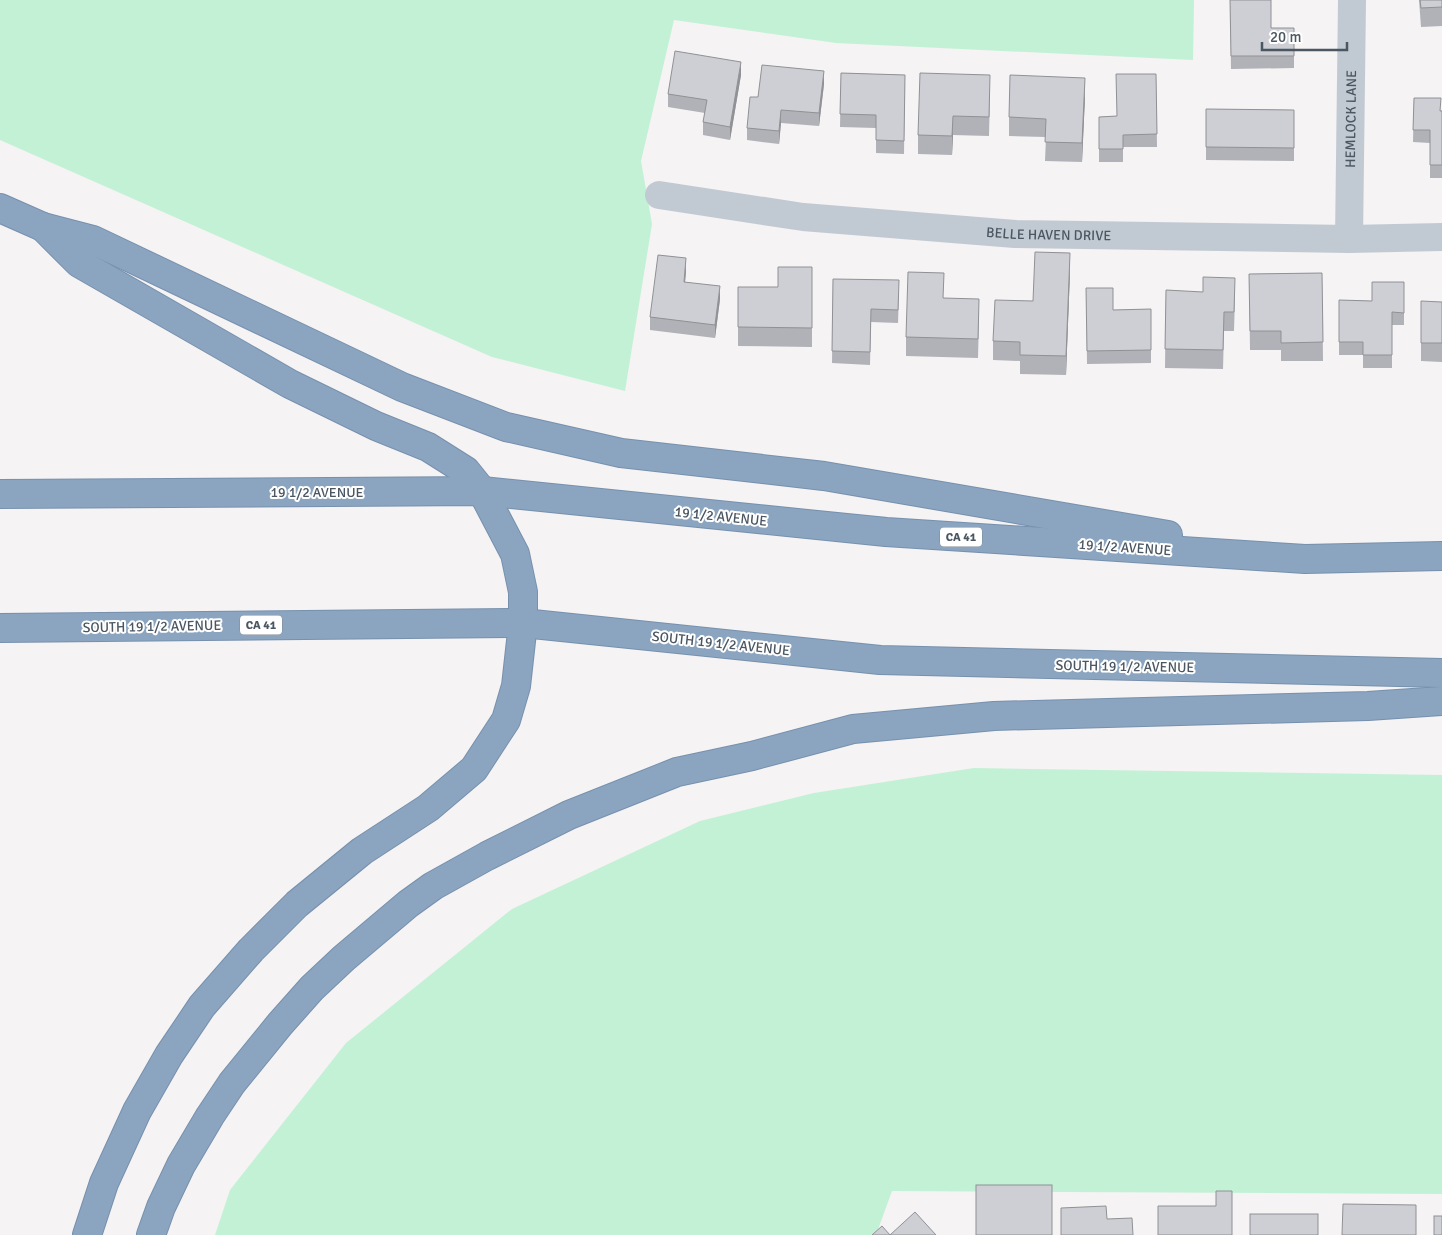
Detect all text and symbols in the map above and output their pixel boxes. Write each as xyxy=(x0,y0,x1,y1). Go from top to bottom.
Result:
scale bar xyxy=(1262,20,1347,52)
text: 20 m xyxy=(1270,28,1301,46)
street label: HEMLOCK LANE xyxy=(1342,70,1360,168)
street label: BELLE HAVEN DRIVE xyxy=(985,224,1111,244)
street label: 19 1/2 AVENUE xyxy=(271,484,364,501)
street label: 19 1/2 AVENUE xyxy=(674,503,768,530)
road number: CA 41 xyxy=(940,528,982,546)
street label: 19 1/2 AVENUE xyxy=(1078,536,1172,559)
road number: CA 41 xyxy=(240,616,282,634)
street label: SOUTH 19 1/2 AVENUE xyxy=(83,617,222,636)
street label: SOUTH 19 1/2 AVENUE xyxy=(651,628,791,659)
street label: SOUTH 19 1/2 AVENUE xyxy=(1056,657,1195,676)

